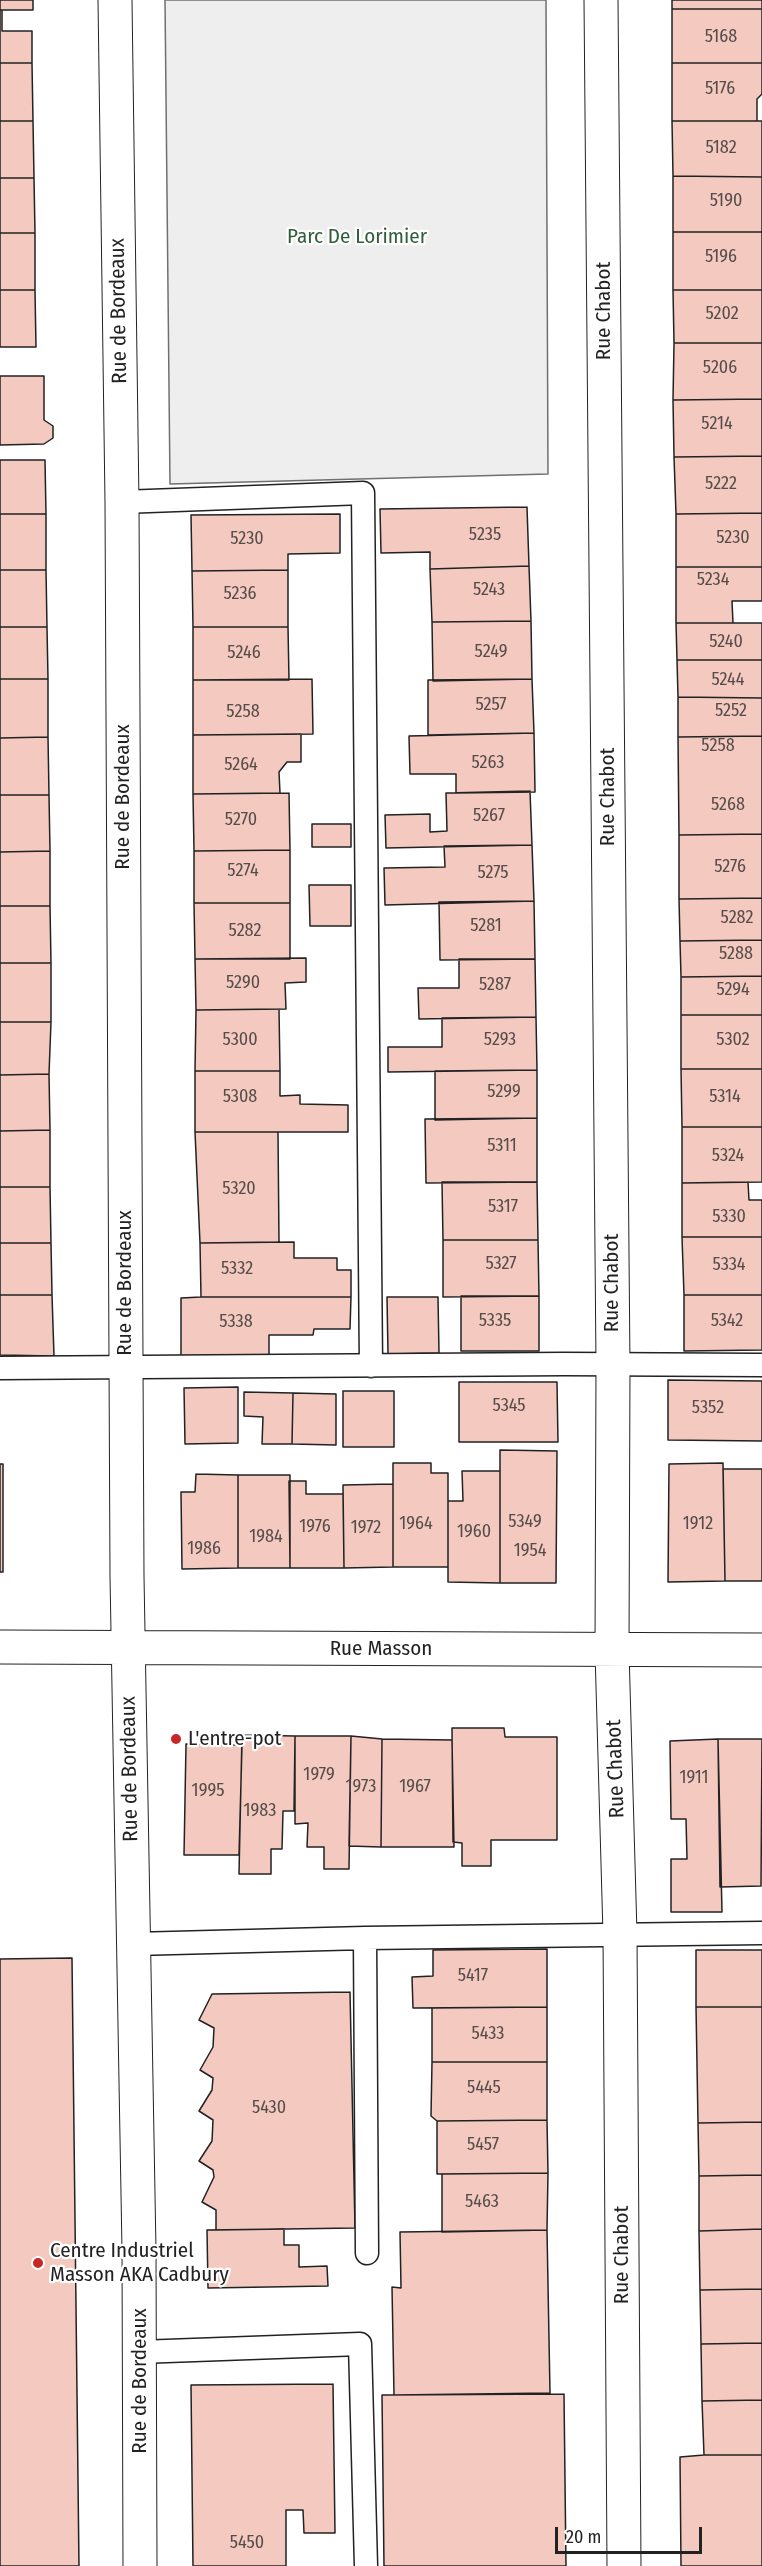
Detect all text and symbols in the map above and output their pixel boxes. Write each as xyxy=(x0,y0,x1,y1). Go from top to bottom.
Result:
house number: 5168 xyxy=(705,26,737,48)
house number: 5176 xyxy=(705,78,735,100)
house number: 5182 xyxy=(705,137,737,159)
house number: 5190 xyxy=(710,190,742,212)
park label: Parc De Lorimier xyxy=(287,224,427,250)
street label: Rue de Bordeaux xyxy=(105,238,133,384)
house number: 5196 xyxy=(705,246,737,268)
street label: Rue Chabot xyxy=(591,262,617,360)
house number: 5202 xyxy=(705,303,739,325)
house number: 5206 xyxy=(703,357,737,379)
house number: 5214 xyxy=(701,413,733,435)
house number: 5222 xyxy=(705,473,737,495)
house number: 5235 xyxy=(469,524,501,546)
house number: 5230 xyxy=(716,527,750,549)
house number: 5230 xyxy=(230,528,264,550)
house number: 5234 xyxy=(697,569,729,591)
house number: 5243 xyxy=(473,579,505,601)
house number: 5236 xyxy=(223,583,257,605)
house number: 5240 xyxy=(709,631,743,653)
house number: 5249 xyxy=(475,641,507,663)
house number: 5246 xyxy=(227,642,261,664)
house number: 5244 xyxy=(711,669,745,691)
house number: 5257 xyxy=(475,694,507,716)
house number: 5252 xyxy=(715,700,747,722)
house number: 5258 xyxy=(226,701,260,723)
street label: Rue de Bordeaux xyxy=(110,724,136,870)
house number: 5258 xyxy=(701,735,735,757)
street label: Rue Chabot xyxy=(595,748,621,846)
house number: 5263 xyxy=(472,752,504,774)
house number: 5264 xyxy=(224,754,258,776)
house number: 5268 xyxy=(711,794,745,816)
house number: 5267 xyxy=(473,805,505,827)
house number: 5270 xyxy=(225,809,257,831)
house number: 5276 xyxy=(714,856,746,878)
house number: 5274 xyxy=(227,860,259,882)
house number: 5275 xyxy=(477,862,509,884)
house number: 5282 xyxy=(721,907,753,929)
house number: 5281 xyxy=(470,915,502,937)
house number: 5282 xyxy=(229,920,261,942)
house number: 5288 xyxy=(719,943,753,965)
house number: 5290 xyxy=(226,972,260,994)
house number: 5287 xyxy=(479,974,511,996)
house number: 5294 xyxy=(716,979,750,1001)
house number: 5300 xyxy=(222,1029,258,1051)
house number: 5293 xyxy=(484,1029,516,1051)
house number: 5302 xyxy=(716,1029,750,1051)
house number: 5299 xyxy=(487,1081,521,1103)
house number: 5308 xyxy=(223,1086,257,1108)
house number: 5314 xyxy=(709,1086,741,1108)
house number: 5311 xyxy=(487,1135,517,1157)
house number: 5324 xyxy=(712,1145,744,1167)
house number: 5320 xyxy=(222,1178,256,1200)
house number: 5317 xyxy=(488,1196,518,1218)
house number: 5330 xyxy=(712,1206,746,1228)
street label: Rue de Bordeaux xyxy=(112,1210,138,1356)
street label: Rue Chabot xyxy=(599,1234,625,1332)
house number: 5327 xyxy=(485,1253,517,1275)
house number: 5334 xyxy=(713,1254,745,1276)
house number: 5332 xyxy=(221,1258,253,1280)
house number: 5335 xyxy=(479,1310,511,1332)
house number: 5342 xyxy=(711,1310,743,1332)
house number: 5338 xyxy=(219,1311,253,1333)
house number: 5345 xyxy=(493,1395,525,1417)
house number: 5352 xyxy=(692,1397,724,1419)
house number: 5349 xyxy=(508,1511,542,1533)
house number: 1964 xyxy=(399,1513,433,1535)
house number: 1912 xyxy=(683,1513,713,1535)
house number: 1976 xyxy=(299,1516,331,1538)
house number: 1972 xyxy=(351,1517,381,1539)
house number: 1960 xyxy=(457,1521,491,1543)
house number: 1984 xyxy=(249,1526,283,1548)
house number: 1986 xyxy=(187,1538,221,1560)
house number: 1954 xyxy=(514,1540,546,1562)
street label: Rue Masson xyxy=(330,1636,432,1662)
street label: Rue de Bordeaux xyxy=(116,1696,144,1842)
street label: Rue Chabot xyxy=(602,1719,630,1819)
place label: L'entre-pot xyxy=(188,1726,281,1752)
marker: L'entre-pot xyxy=(169,1732,183,1746)
house number: 1979 xyxy=(303,1764,335,1786)
house number: 1911 xyxy=(679,1767,709,1789)
house number: 1973 xyxy=(346,1776,376,1798)
house number: 1967 xyxy=(399,1776,431,1798)
house number: 1995 xyxy=(192,1780,224,1802)
house number: 1983 xyxy=(244,1800,276,1822)
house number: 5417 xyxy=(458,1965,488,1987)
house number: 5433 xyxy=(472,2023,504,2045)
house number: 5445 xyxy=(467,2077,501,2099)
house number: 5430 xyxy=(252,2097,286,2119)
house number: 5457 xyxy=(467,2134,499,2156)
house number: 5463 xyxy=(465,2191,499,2213)
street label: Rue Chabot xyxy=(609,2206,635,2304)
place label: Centre Industriel Masson AKA Cadbury xyxy=(50,2238,229,2288)
marker: Centre Industriel Masson AKA Cadbury xyxy=(31,2256,45,2270)
street label: Rue de Bordeaux xyxy=(127,2308,153,2454)
scale bar xyxy=(558,2515,705,2553)
text: 20 m xyxy=(566,2526,601,2548)
house number: 5450 xyxy=(230,2532,264,2554)

